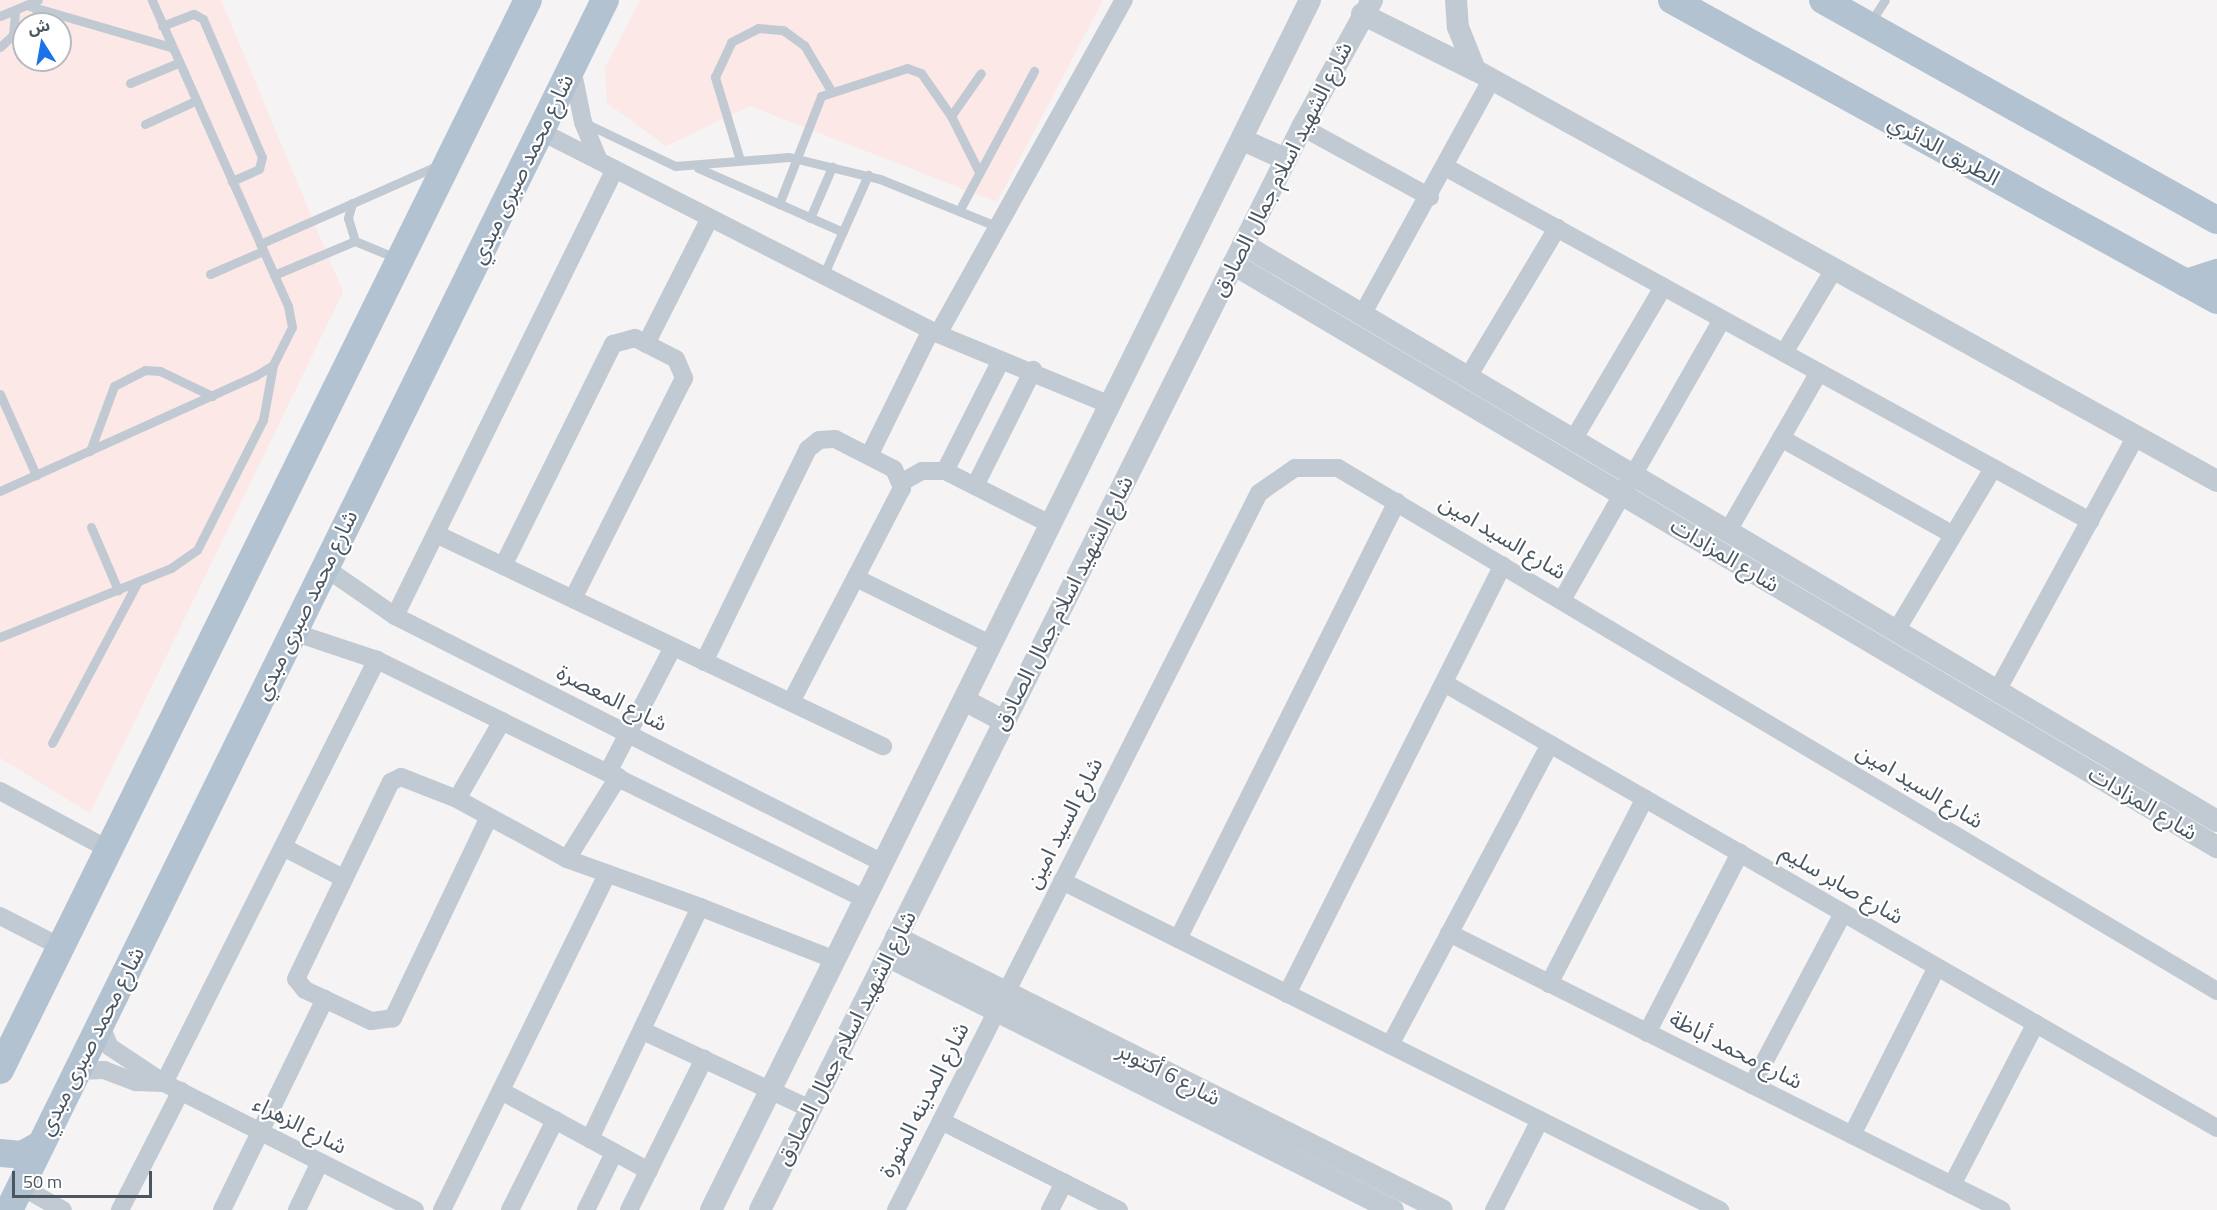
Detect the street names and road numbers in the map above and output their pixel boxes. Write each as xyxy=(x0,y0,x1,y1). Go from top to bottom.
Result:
street label: شارع الشهيد اسلام جمال الصادق xyxy=(1206,37,1358,301)
street label: شارع محمد صبرى مبدي xyxy=(465,70,579,268)
street label: الطريق الدائري xyxy=(1884,109,2004,191)
street label: شارع الشهيد اسلام جمال الصادق xyxy=(987,471,1139,735)
street label: شارع السيد امين xyxy=(1435,489,1571,585)
street label: شارع محمد صبرى مبدي xyxy=(249,506,363,704)
street label: شارع المزادات xyxy=(1666,512,1784,598)
street label: شارع المعصرة xyxy=(552,659,672,737)
street label: شارع السيد امين xyxy=(1852,738,1988,834)
street label: شارع السيد امين xyxy=(1020,753,1108,893)
street label: شارع المزادات xyxy=(2084,760,2202,846)
street label: شارع صابر سليم xyxy=(1776,838,1908,930)
street label: شارع الشهيد اسلام جمال الصادق xyxy=(770,906,922,1170)
street label: شارع محمد صبرى مبدي xyxy=(32,942,150,1140)
street label: شارع محمد أباظة xyxy=(1665,1005,1807,1095)
street label: شارع المدينه المنورة xyxy=(874,1018,974,1182)
street label: شارع 6 أكتوبر xyxy=(1113,1037,1225,1111)
street label: شارع الزهراء xyxy=(249,1090,351,1160)

